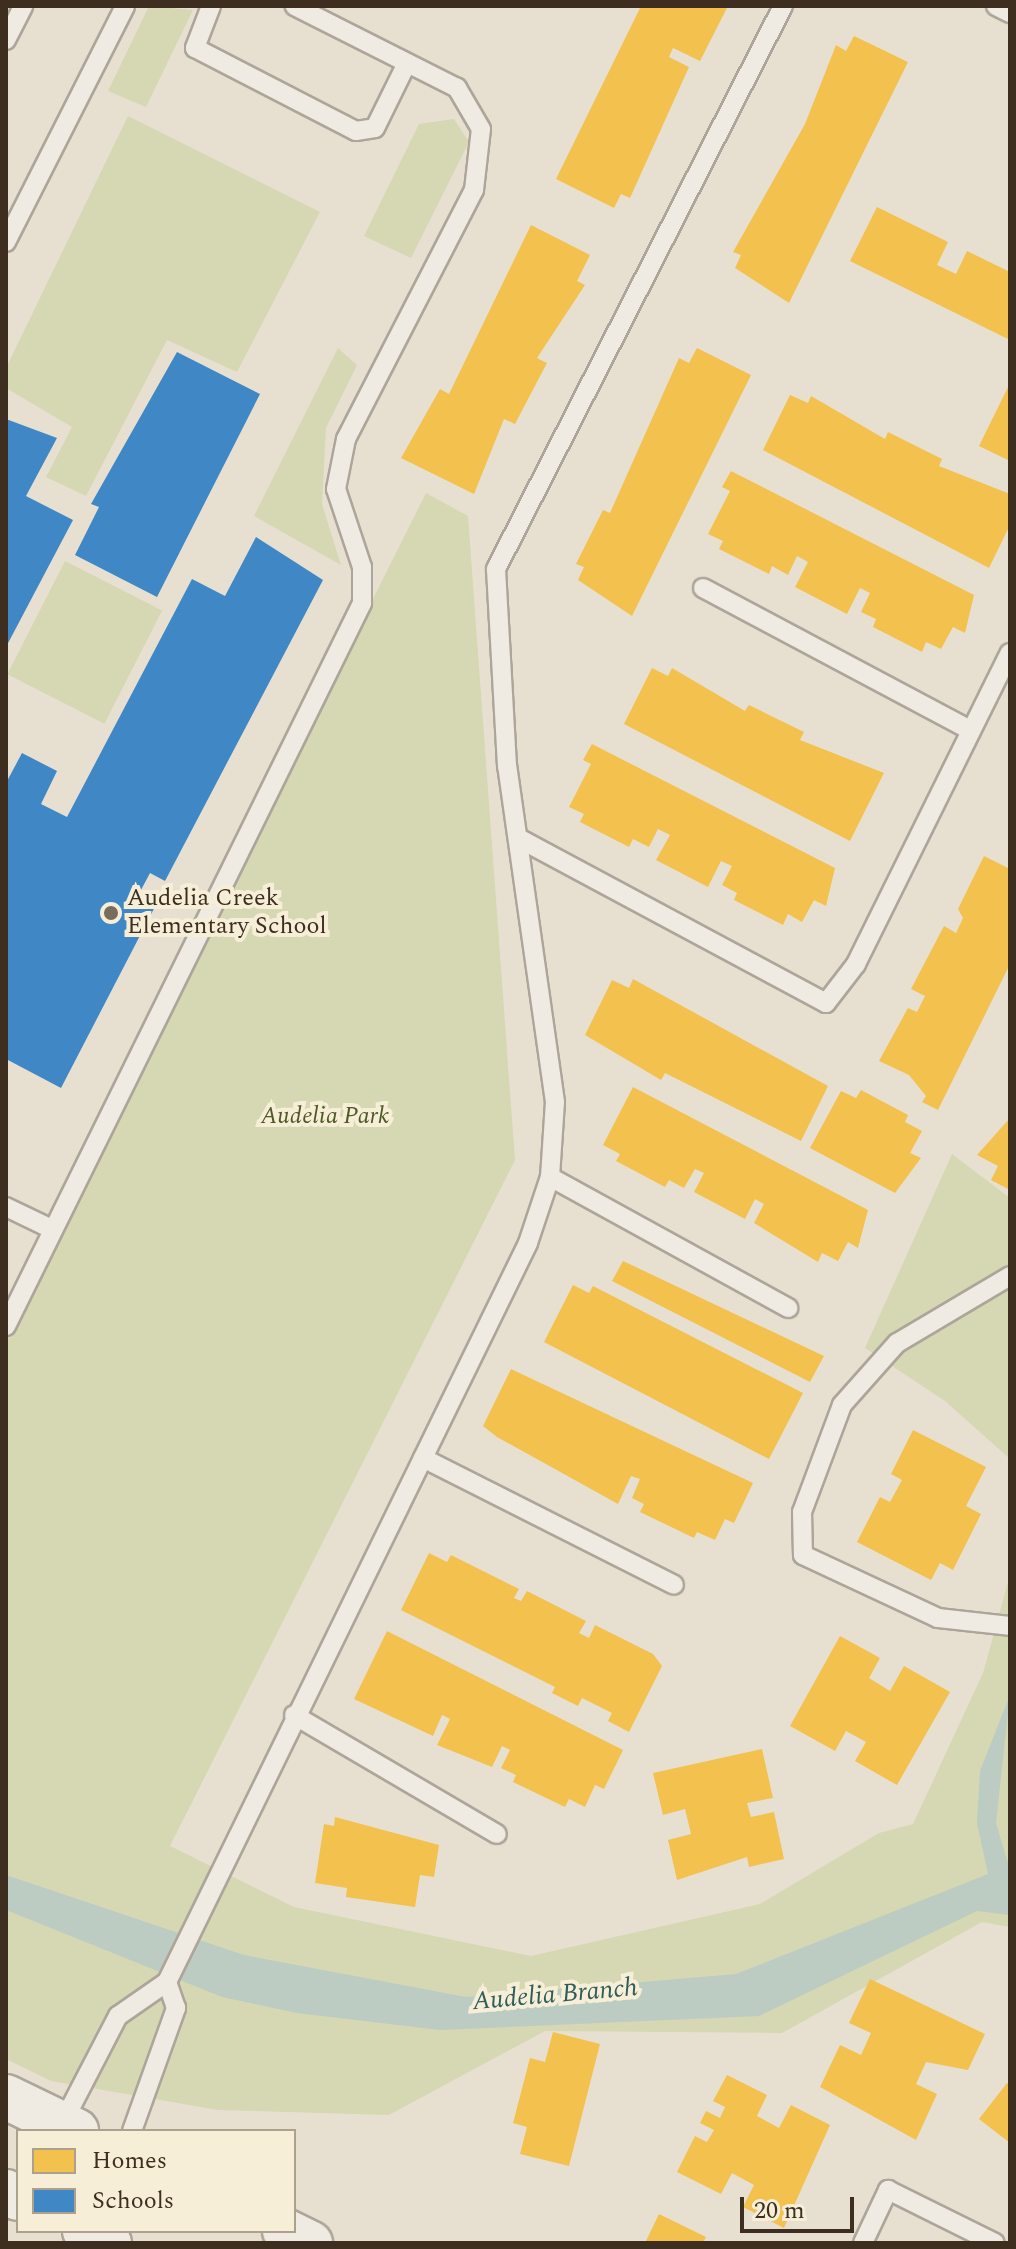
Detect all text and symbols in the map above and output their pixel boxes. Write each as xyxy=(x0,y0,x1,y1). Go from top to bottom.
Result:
place label: Audelia Creek Elementary School xyxy=(127,885,327,941)
marker: Audelia Creek Elementary School xyxy=(102,904,120,922)
park label: Audelia Park xyxy=(261,1103,389,1131)
water label: Audelia Branch xyxy=(471,1972,639,2018)
legend xyxy=(16,2129,296,2233)
text: Homes xyxy=(92,2143,167,2179)
scale bar xyxy=(744,2181,858,2231)
text: Schools xyxy=(92,2183,174,2219)
text: 20 m xyxy=(754,2193,805,2229)

